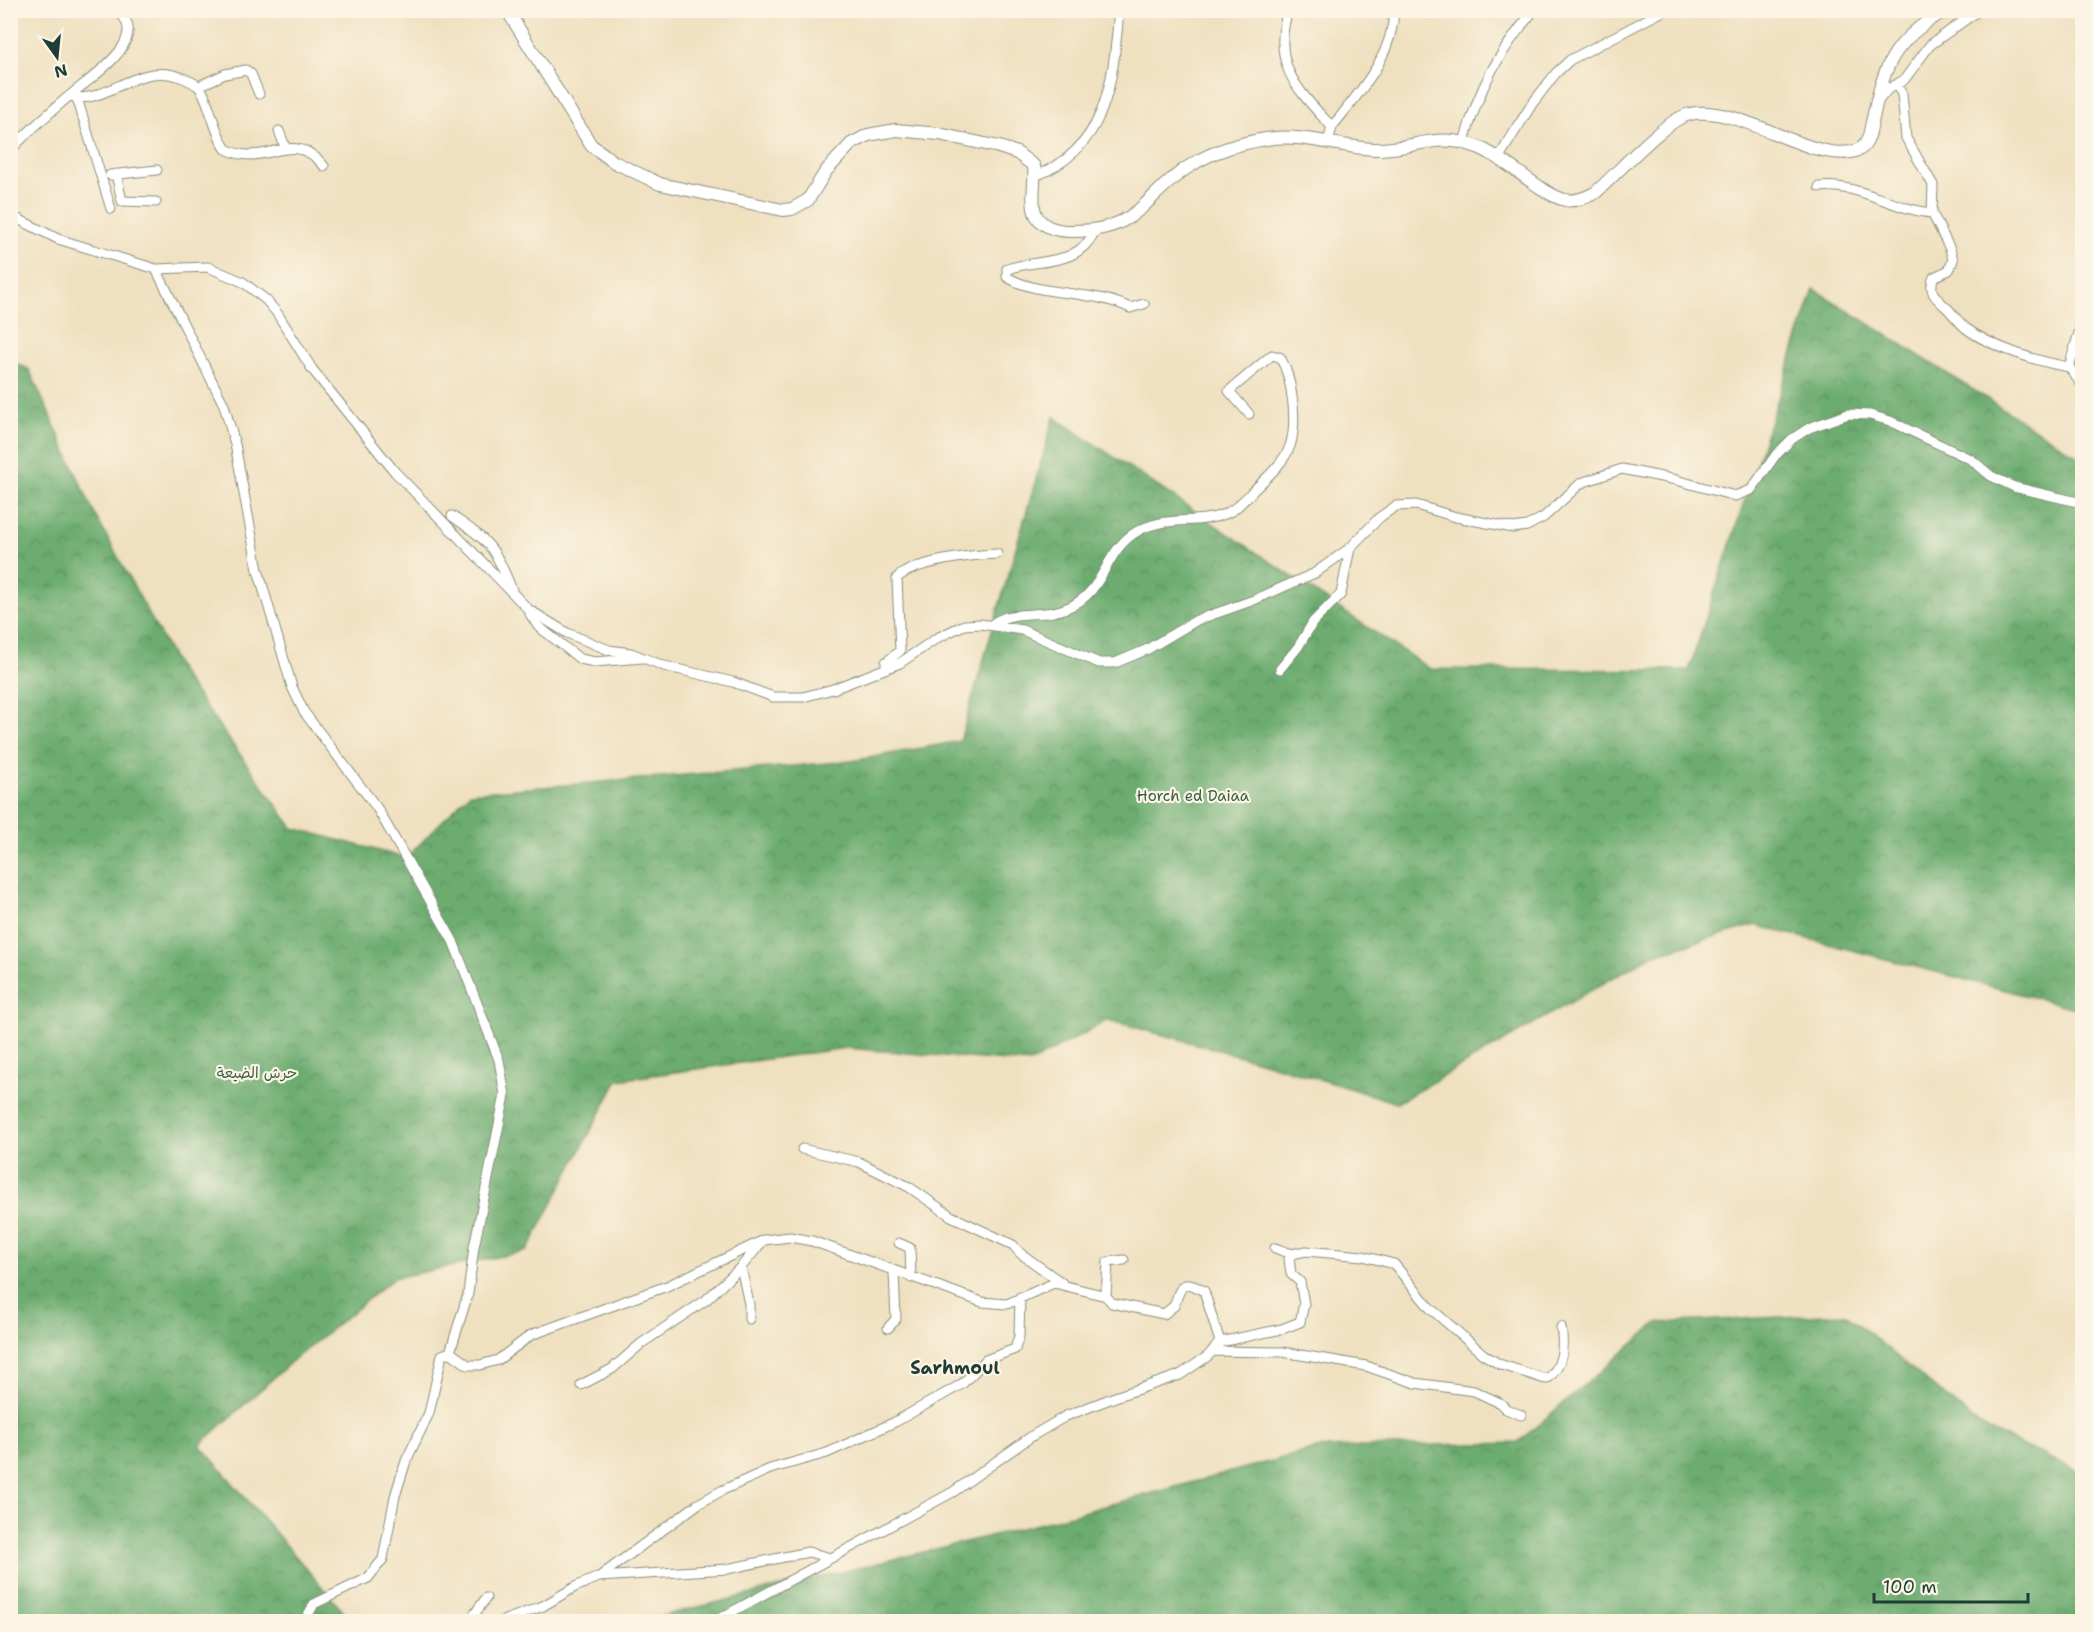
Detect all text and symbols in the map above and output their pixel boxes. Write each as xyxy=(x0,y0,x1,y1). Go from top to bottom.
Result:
north arrow xyxy=(27,27,87,87)
text: N xyxy=(52,59,70,83)
park label: Horch ed Daiaa xyxy=(1137,786,1250,806)
park label: حرش الضيعة xyxy=(217,1063,297,1083)
district label: Sarhmoul xyxy=(910,1356,1000,1380)
scale bar xyxy=(1874,1566,2028,1604)
text: 100 m xyxy=(1883,1575,1937,1599)

